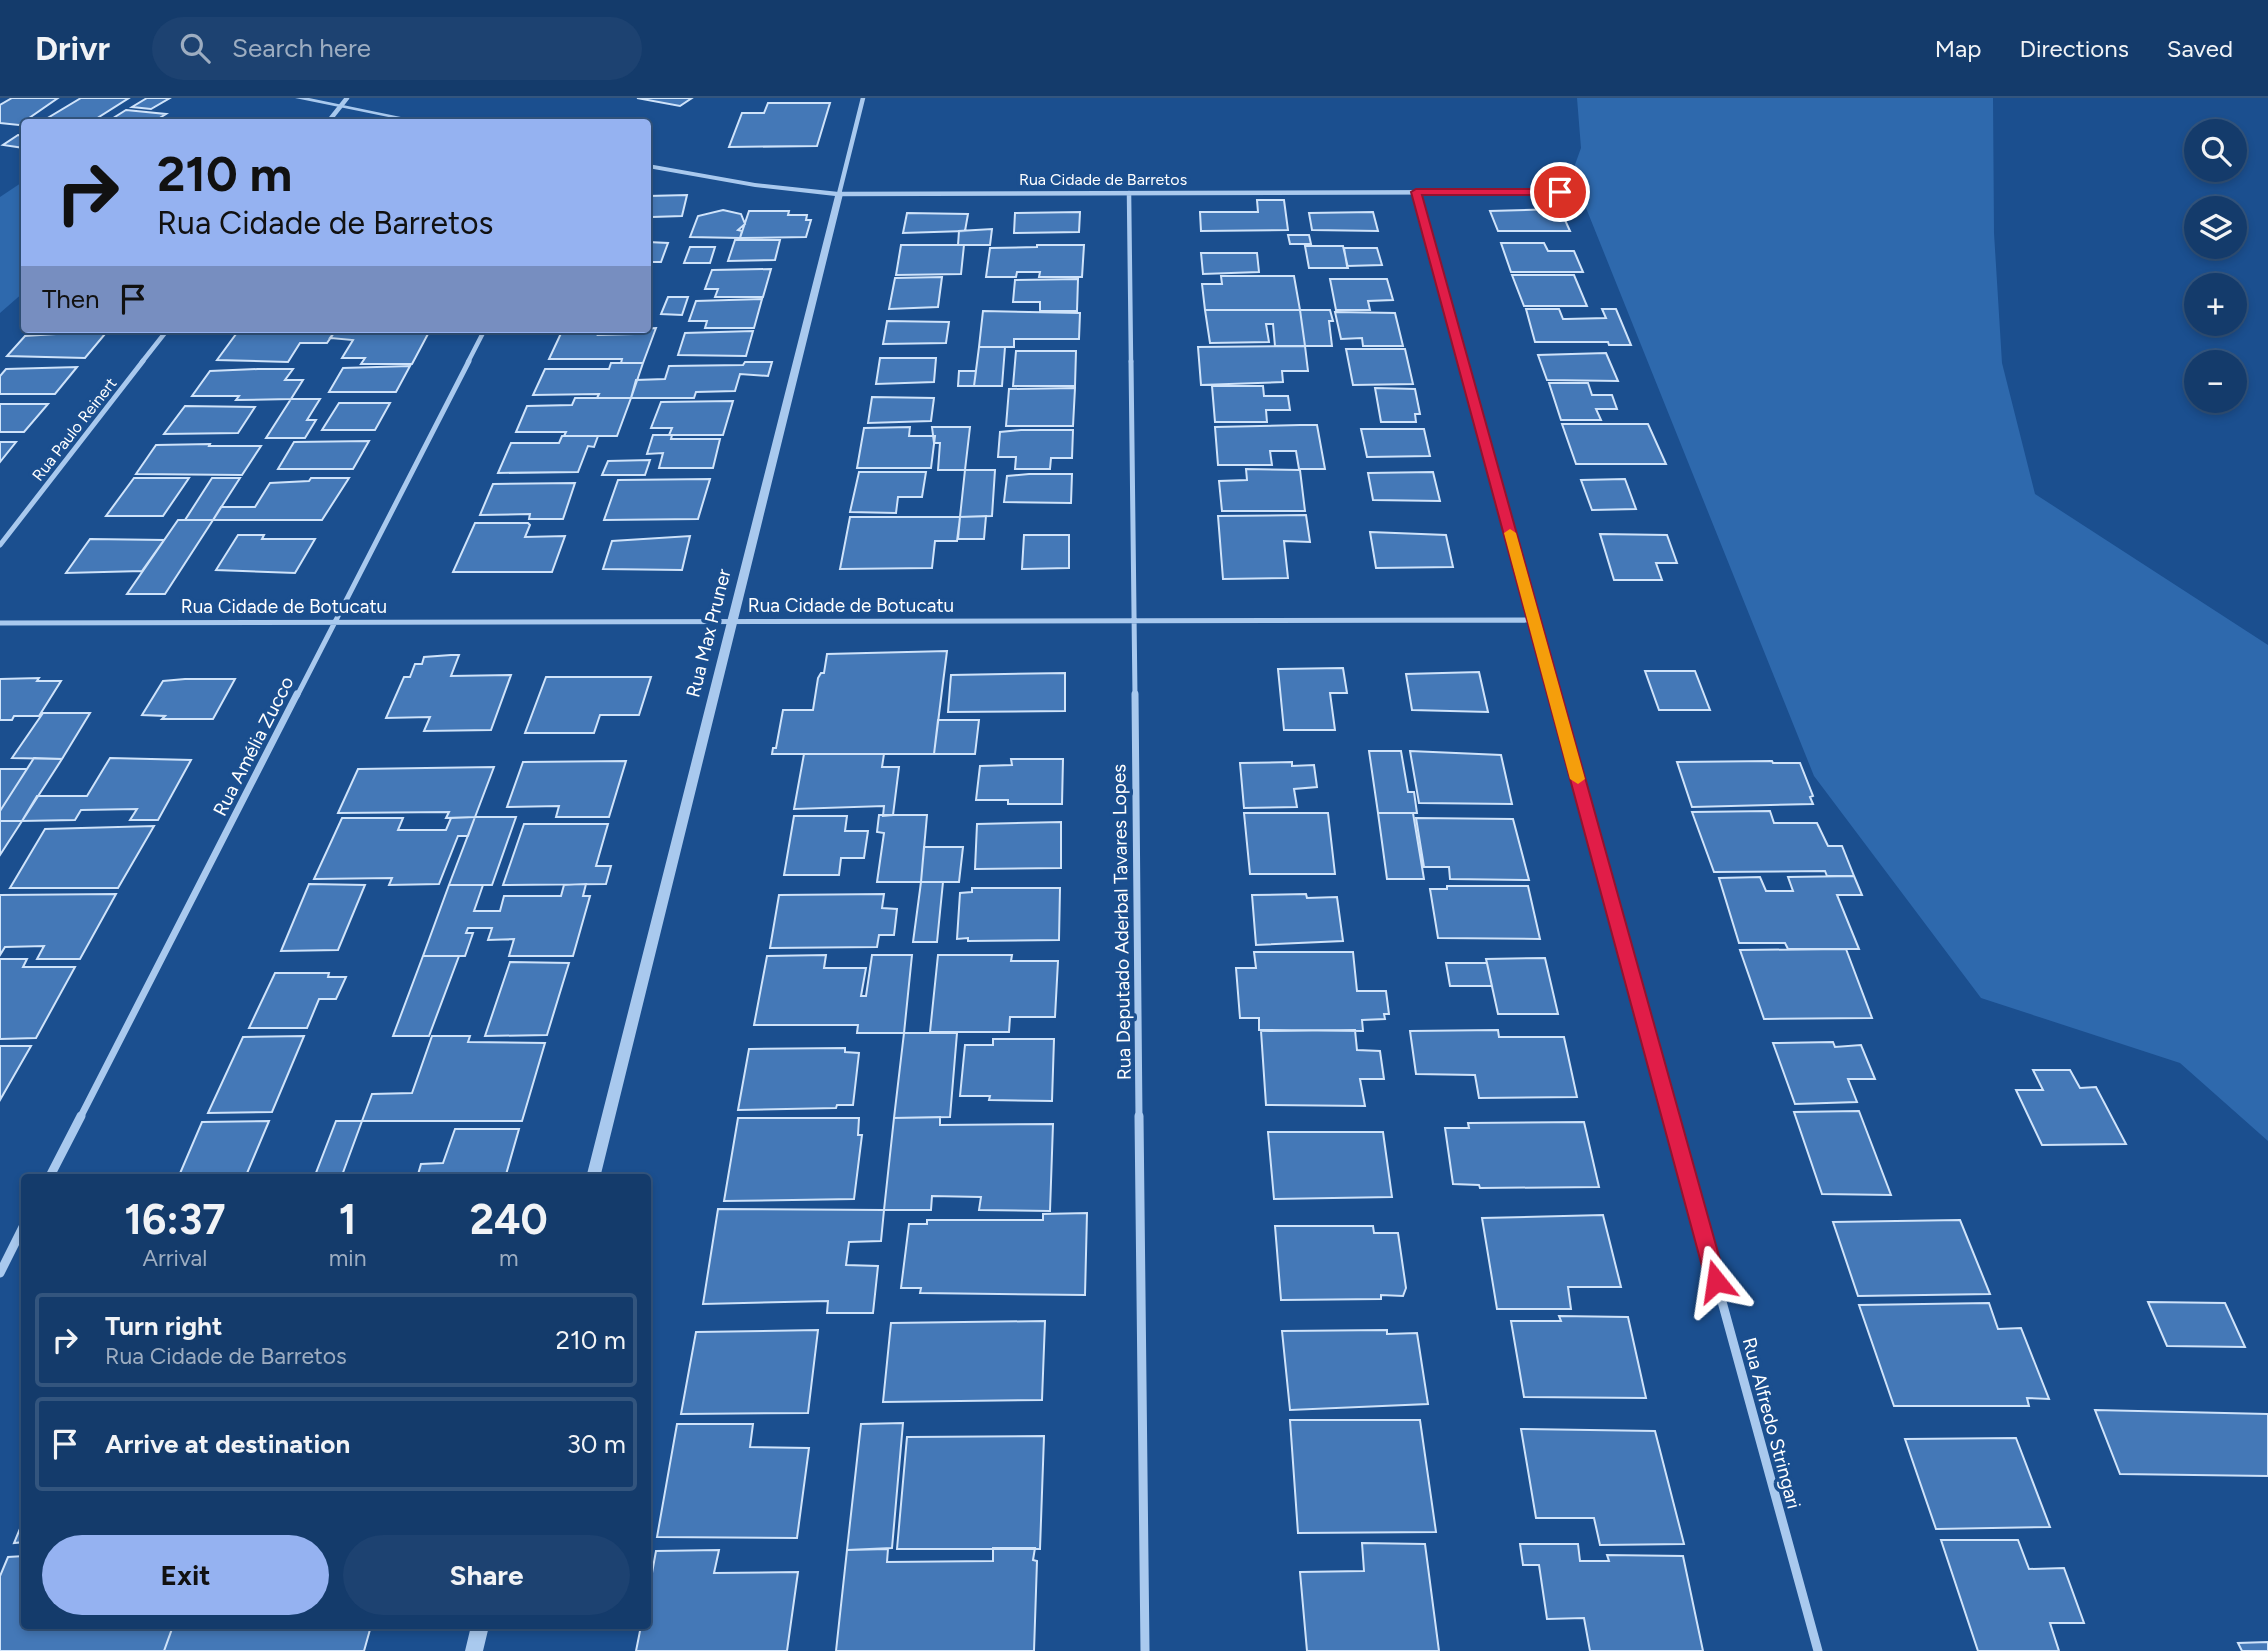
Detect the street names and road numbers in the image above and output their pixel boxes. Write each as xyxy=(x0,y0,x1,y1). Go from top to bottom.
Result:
street label: Rua Cidade de Barretos xyxy=(1019,170,1187,189)
street label: Rua Paulo Reinert xyxy=(28,374,121,485)
street label: Rua Max Pruner xyxy=(681,566,736,700)
street label: Rua Cidade de Botucatu xyxy=(748,594,954,617)
street label: Rua Cidade de Botucatu xyxy=(181,595,387,618)
street label: Rua Amélia Zucco xyxy=(208,673,299,820)
street label: Rua Deputado Aderbal Tavares Lopes xyxy=(1107,764,1136,1080)
street label: Rua Alfredo Stringari xyxy=(1738,1335,1805,1511)

